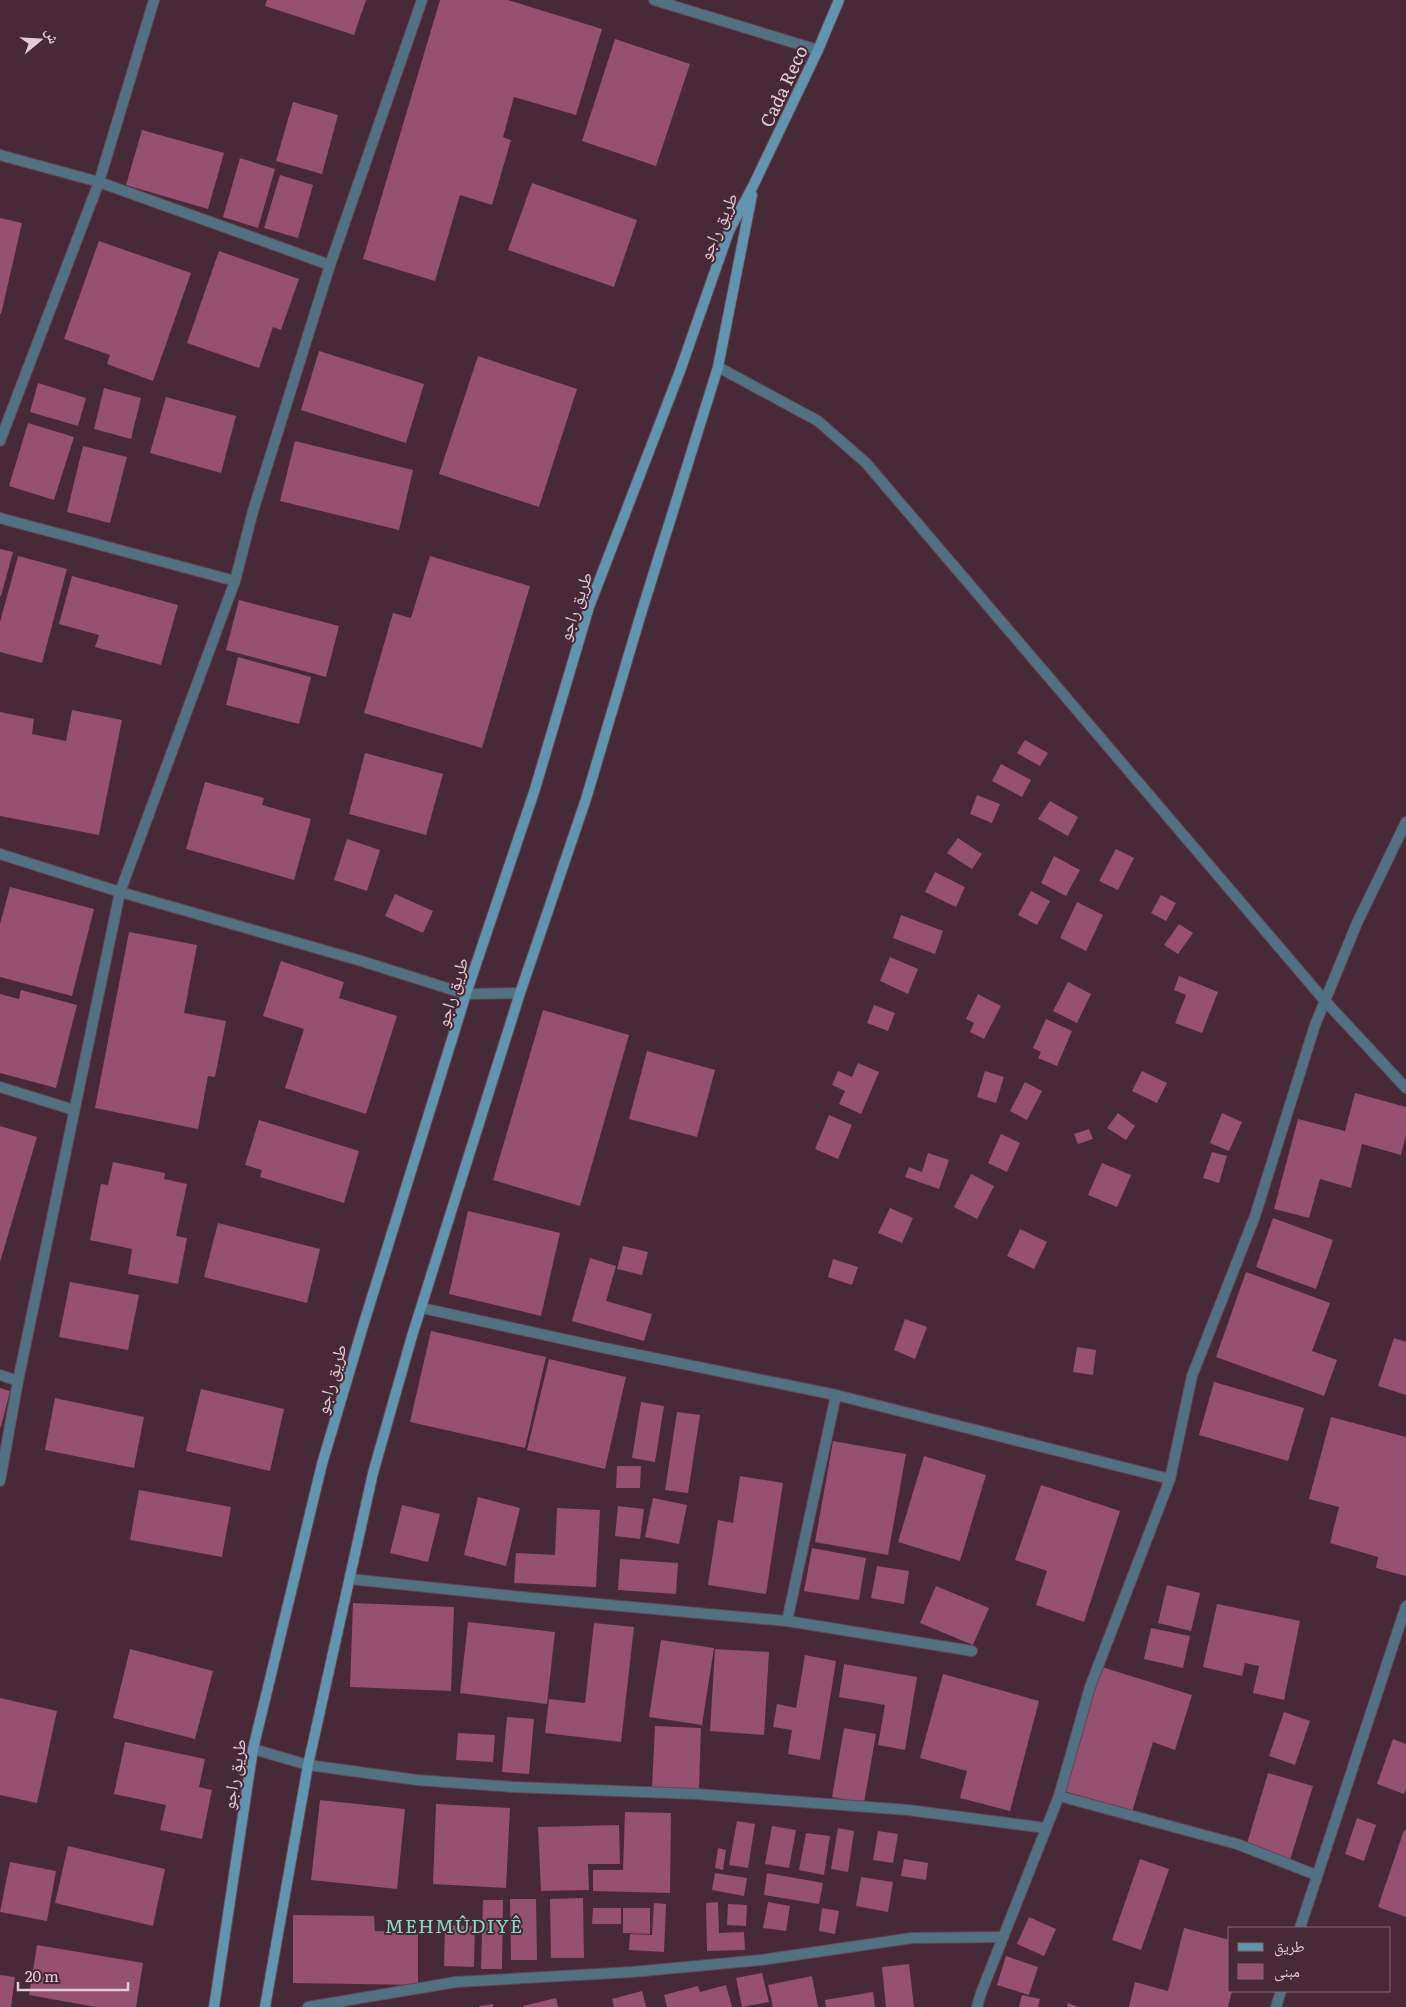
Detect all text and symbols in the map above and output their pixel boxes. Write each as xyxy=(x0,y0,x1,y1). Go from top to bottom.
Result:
north arrow xyxy=(15,15,65,65)
text: ش xyxy=(42,26,65,46)
street label: Cada Reco xyxy=(752,41,814,131)
street label: طريق راجو xyxy=(690,188,744,264)
street label: طريق راجو xyxy=(550,568,598,644)
street label: طريق راجو xyxy=(428,954,474,1030)
street label: طريق راجو xyxy=(307,1341,353,1417)
street label: طريق راجو xyxy=(213,1736,253,1812)
district label: MEHMÛDIYÊ xyxy=(385,1911,523,1939)
legend xyxy=(1228,1927,1391,1992)
text: طريق xyxy=(1274,1934,1305,1957)
text: مبنى xyxy=(1274,1959,1300,1982)
scale bar xyxy=(18,1960,128,1992)
text: 20 m xyxy=(25,1964,59,1987)

